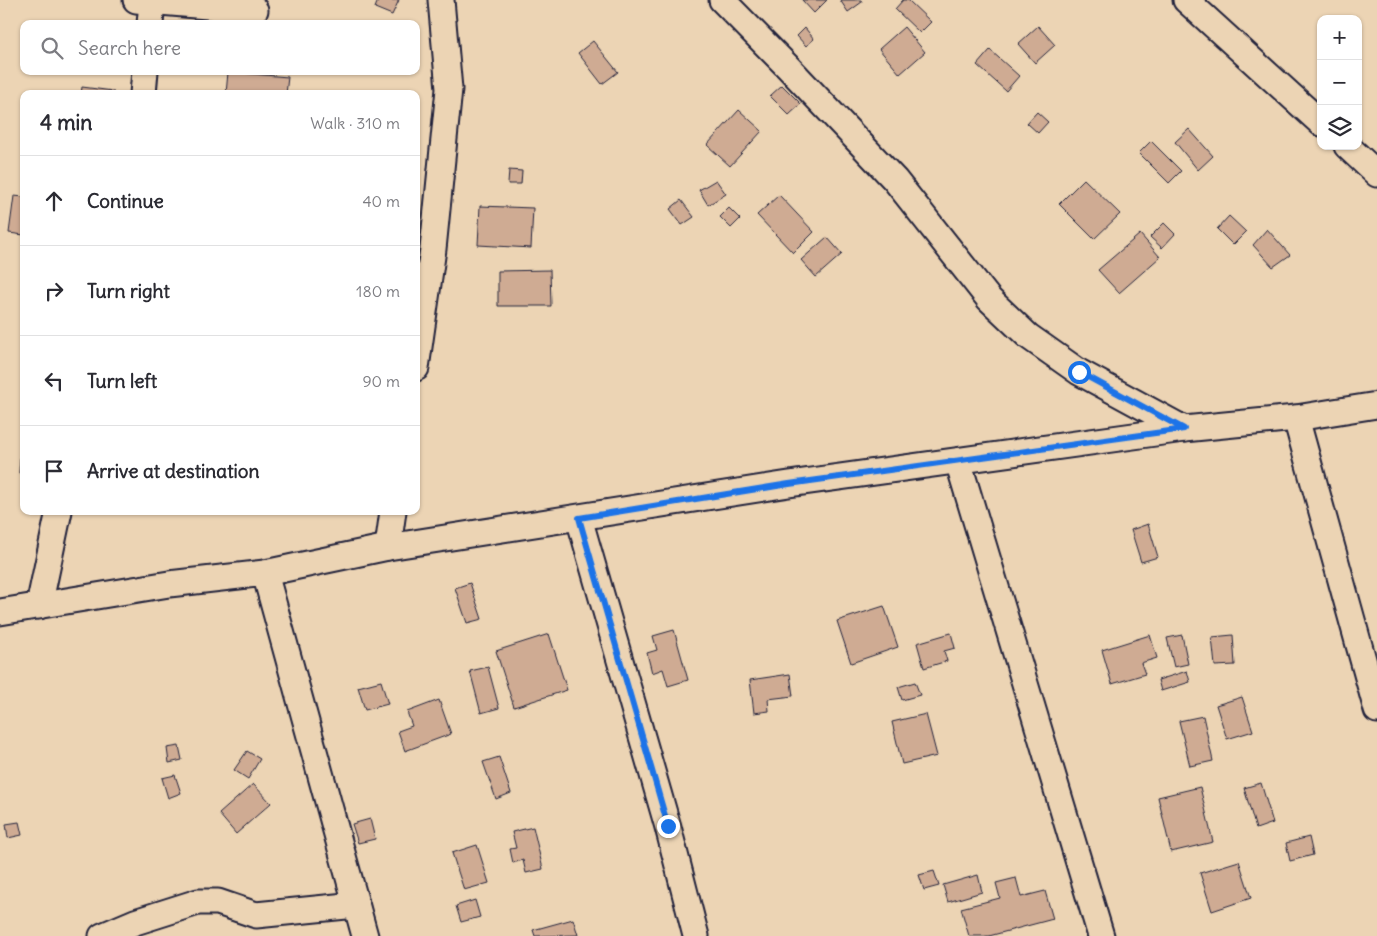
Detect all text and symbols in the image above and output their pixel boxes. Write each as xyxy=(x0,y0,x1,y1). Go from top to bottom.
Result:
map controls xyxy=(1317,15,1362,150)
button: + xyxy=(1317,15,1362,60)
search box xyxy=(20,20,420,75)
icon: search xyxy=(38,34,66,62)
text: Search here xyxy=(78,36,181,60)
button: − xyxy=(1317,60,1362,105)
button: layers xyxy=(1317,105,1362,150)
text: 4 min xyxy=(40,109,92,136)
text: Walk · 310 m xyxy=(310,113,400,133)
icon: ahead xyxy=(40,187,68,215)
text: Continue xyxy=(87,189,164,213)
text: 40 m xyxy=(362,191,400,211)
icon: right xyxy=(40,277,68,305)
text: Turn right xyxy=(87,279,170,303)
text: 180 m xyxy=(356,281,400,301)
route start xyxy=(1068,361,1091,384)
icon: left xyxy=(40,367,68,395)
text: Turn left xyxy=(87,369,157,393)
text: 90 m xyxy=(362,371,400,391)
icon: arrive xyxy=(40,457,68,485)
text: Arrive at destination xyxy=(87,459,260,483)
route end xyxy=(657,815,680,838)

